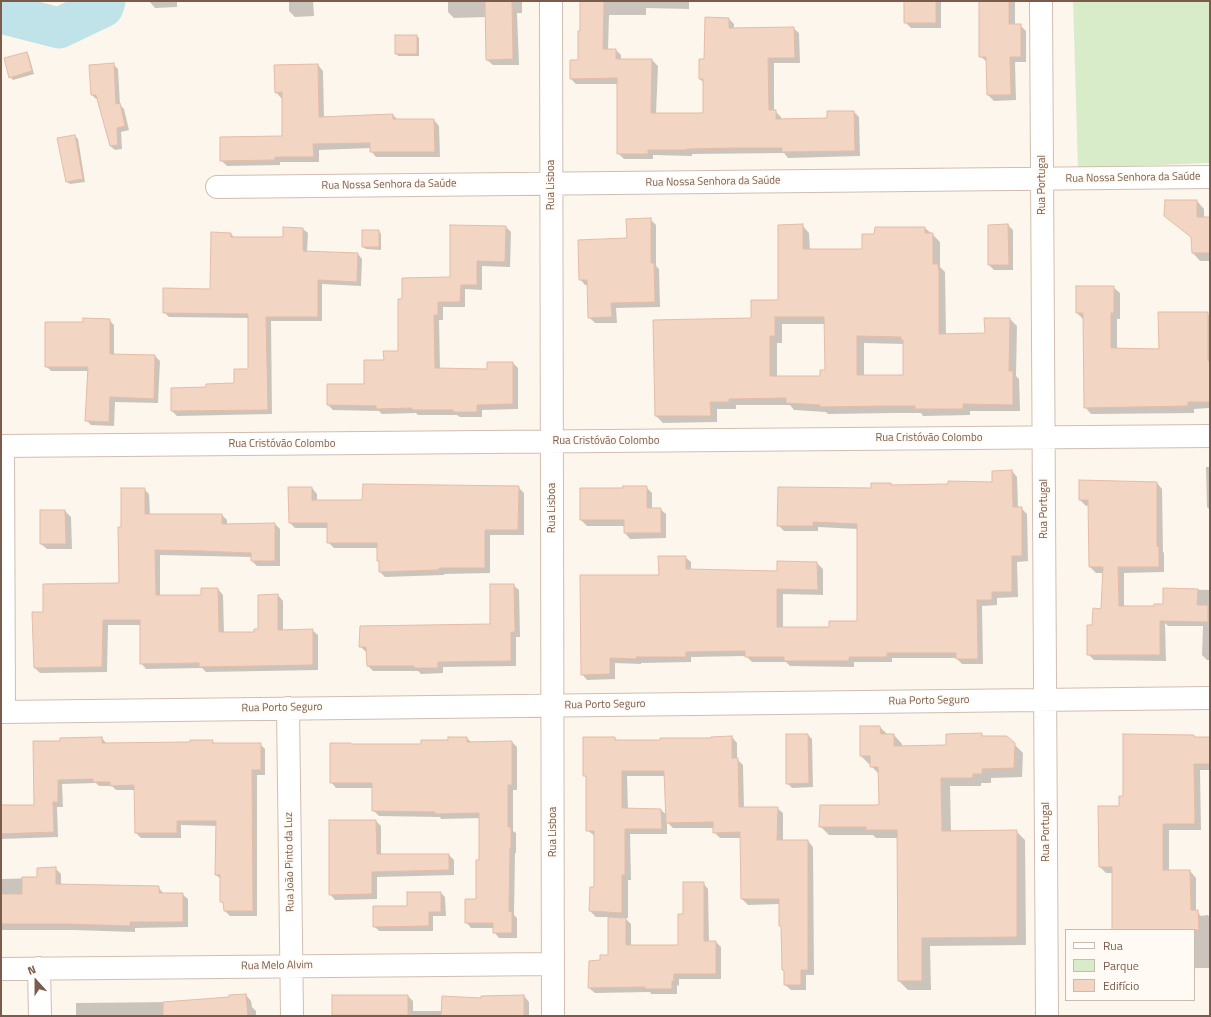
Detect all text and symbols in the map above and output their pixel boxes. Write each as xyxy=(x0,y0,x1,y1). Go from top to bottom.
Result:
street label: Rua Portugal xyxy=(1035,155,1049,215)
street label: Rua Lisboa xyxy=(544,160,558,210)
street label: Rua Nossa Senhora da Saúde xyxy=(1065,170,1201,186)
street label: Rua Nossa Senhora da Saúde xyxy=(645,174,781,190)
street label: Rua Nossa Senhora da Saúde xyxy=(321,177,457,193)
street label: Rua Cristóvão Colombo xyxy=(875,431,983,445)
street label: Rua Cristóvão Colombo xyxy=(552,434,660,448)
street label: Rua Cristóvão Colombo xyxy=(228,437,336,451)
street label: Rua Portugal xyxy=(1037,479,1051,539)
street label: Rua Lisboa xyxy=(545,483,559,533)
street label: Rua Porto Seguro xyxy=(888,694,970,708)
street label: Rua Porto Seguro xyxy=(564,698,646,712)
street label: Rua Porto Seguro xyxy=(241,701,323,715)
street label: Rua Portugal xyxy=(1039,802,1053,862)
street label: Rua Lisboa xyxy=(546,807,560,857)
street label: Rua João Pinto da Luz xyxy=(283,812,297,912)
legend xyxy=(1065,929,1195,1001)
text: Rua xyxy=(1103,936,1123,955)
text: Parque xyxy=(1103,956,1139,975)
street label: Rua Melo Alvim xyxy=(241,959,313,973)
north arrow xyxy=(16,961,56,1001)
text: N xyxy=(25,961,38,979)
text: Edifício xyxy=(1103,976,1139,995)

